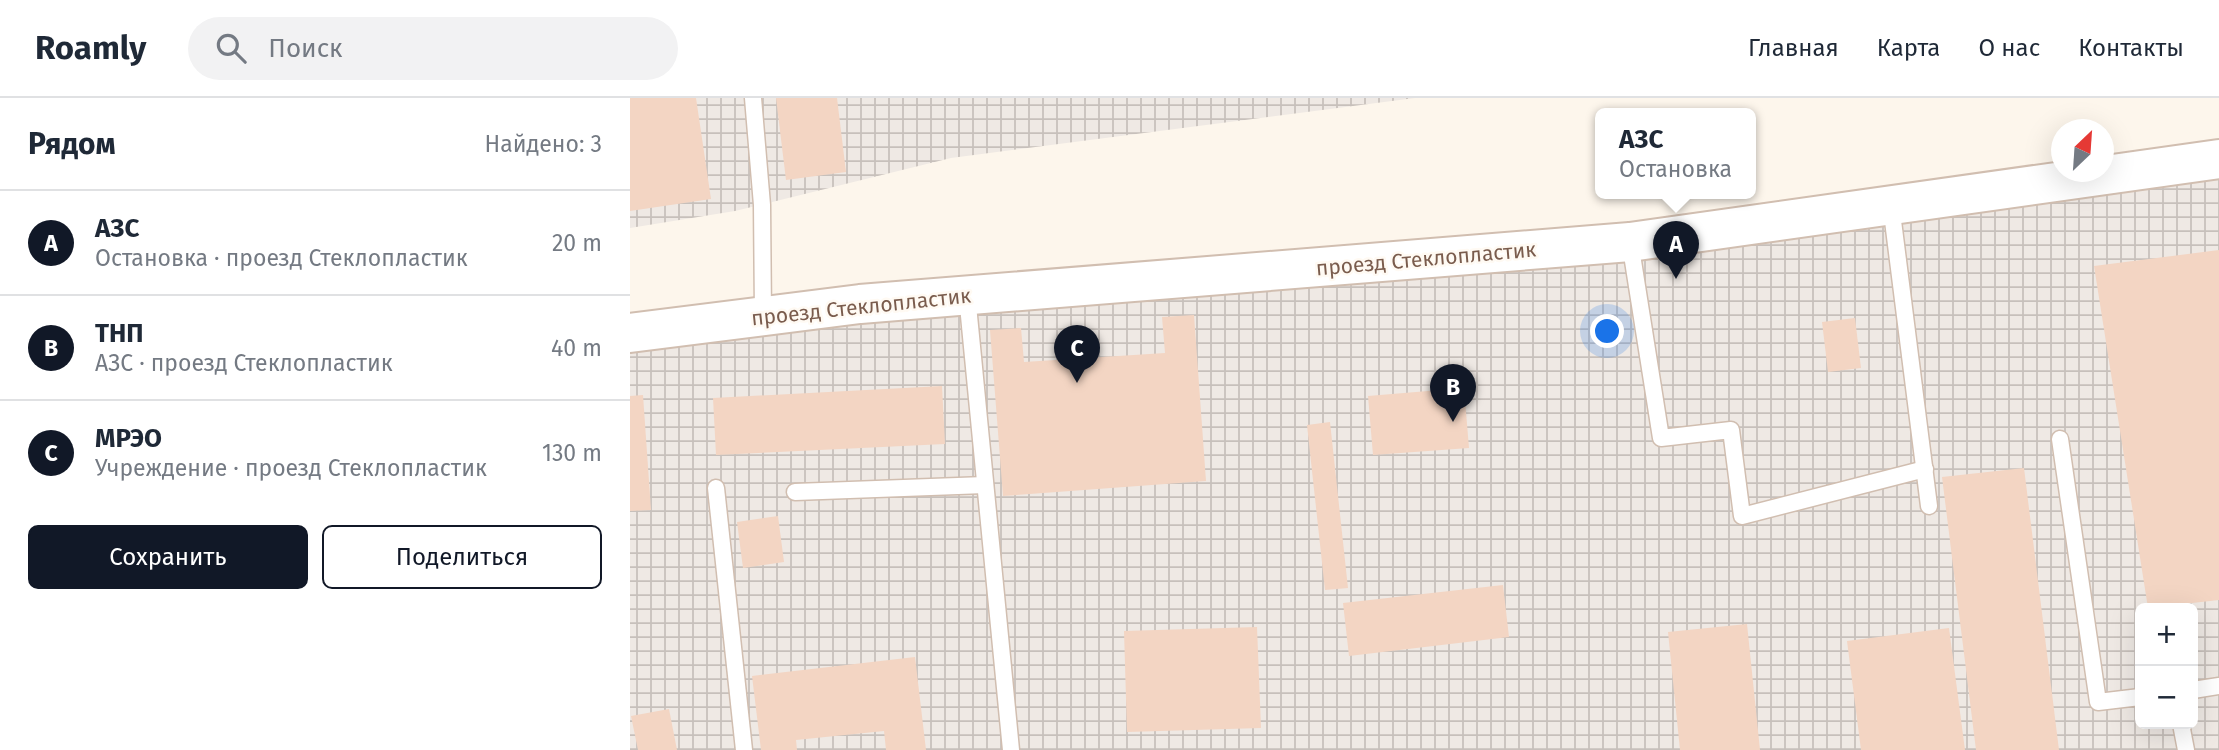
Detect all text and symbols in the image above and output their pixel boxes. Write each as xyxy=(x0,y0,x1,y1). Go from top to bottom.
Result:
search box xyxy=(188,17,678,80)
text: Roamly xyxy=(35,28,146,68)
icon: search xyxy=(212,29,250,67)
text: Поиск xyxy=(268,33,343,64)
text: Главная xyxy=(1748,34,1839,62)
text: Карта xyxy=(1877,34,1940,62)
text: О нас xyxy=(1978,34,2040,62)
text: Контакты xyxy=(2078,34,2184,62)
popup xyxy=(1595,108,1756,199)
north arrow xyxy=(2051,119,2114,182)
text: АЗС xyxy=(1619,124,1663,155)
text: Рядом xyxy=(28,126,116,162)
text: Найдено: 3 xyxy=(485,130,602,158)
text: Остановка xyxy=(1619,155,1732,183)
text: АЗС xyxy=(95,213,139,244)
pin: A xyxy=(1653,221,1699,279)
text: A xyxy=(44,229,58,257)
text: 20 m xyxy=(552,229,602,257)
street label: проезд Стеклопластик xyxy=(1315,236,1537,282)
text: Остановка · проезд Стеклопластик xyxy=(95,244,468,272)
street label: проезд Стеклопластик xyxy=(750,283,972,331)
your location xyxy=(1590,314,1624,348)
text: ТНП xyxy=(95,318,144,349)
pin: C xyxy=(1054,325,1100,383)
text: B xyxy=(44,334,58,362)
text: 40 m xyxy=(551,334,602,362)
text: АЗС · проезд Стеклопластик xyxy=(95,349,393,377)
pin: B xyxy=(1430,364,1476,422)
text: МРЭО xyxy=(95,423,162,454)
text: C xyxy=(44,439,58,467)
text: 130 m xyxy=(542,439,602,467)
text: Учреждение · проезд Стеклопластик xyxy=(95,454,487,482)
button: Сохранить xyxy=(28,525,308,589)
button: Поделиться xyxy=(322,525,602,589)
map controls xyxy=(2135,603,2198,729)
button: + xyxy=(2135,603,2198,666)
button: − xyxy=(2135,666,2198,729)

